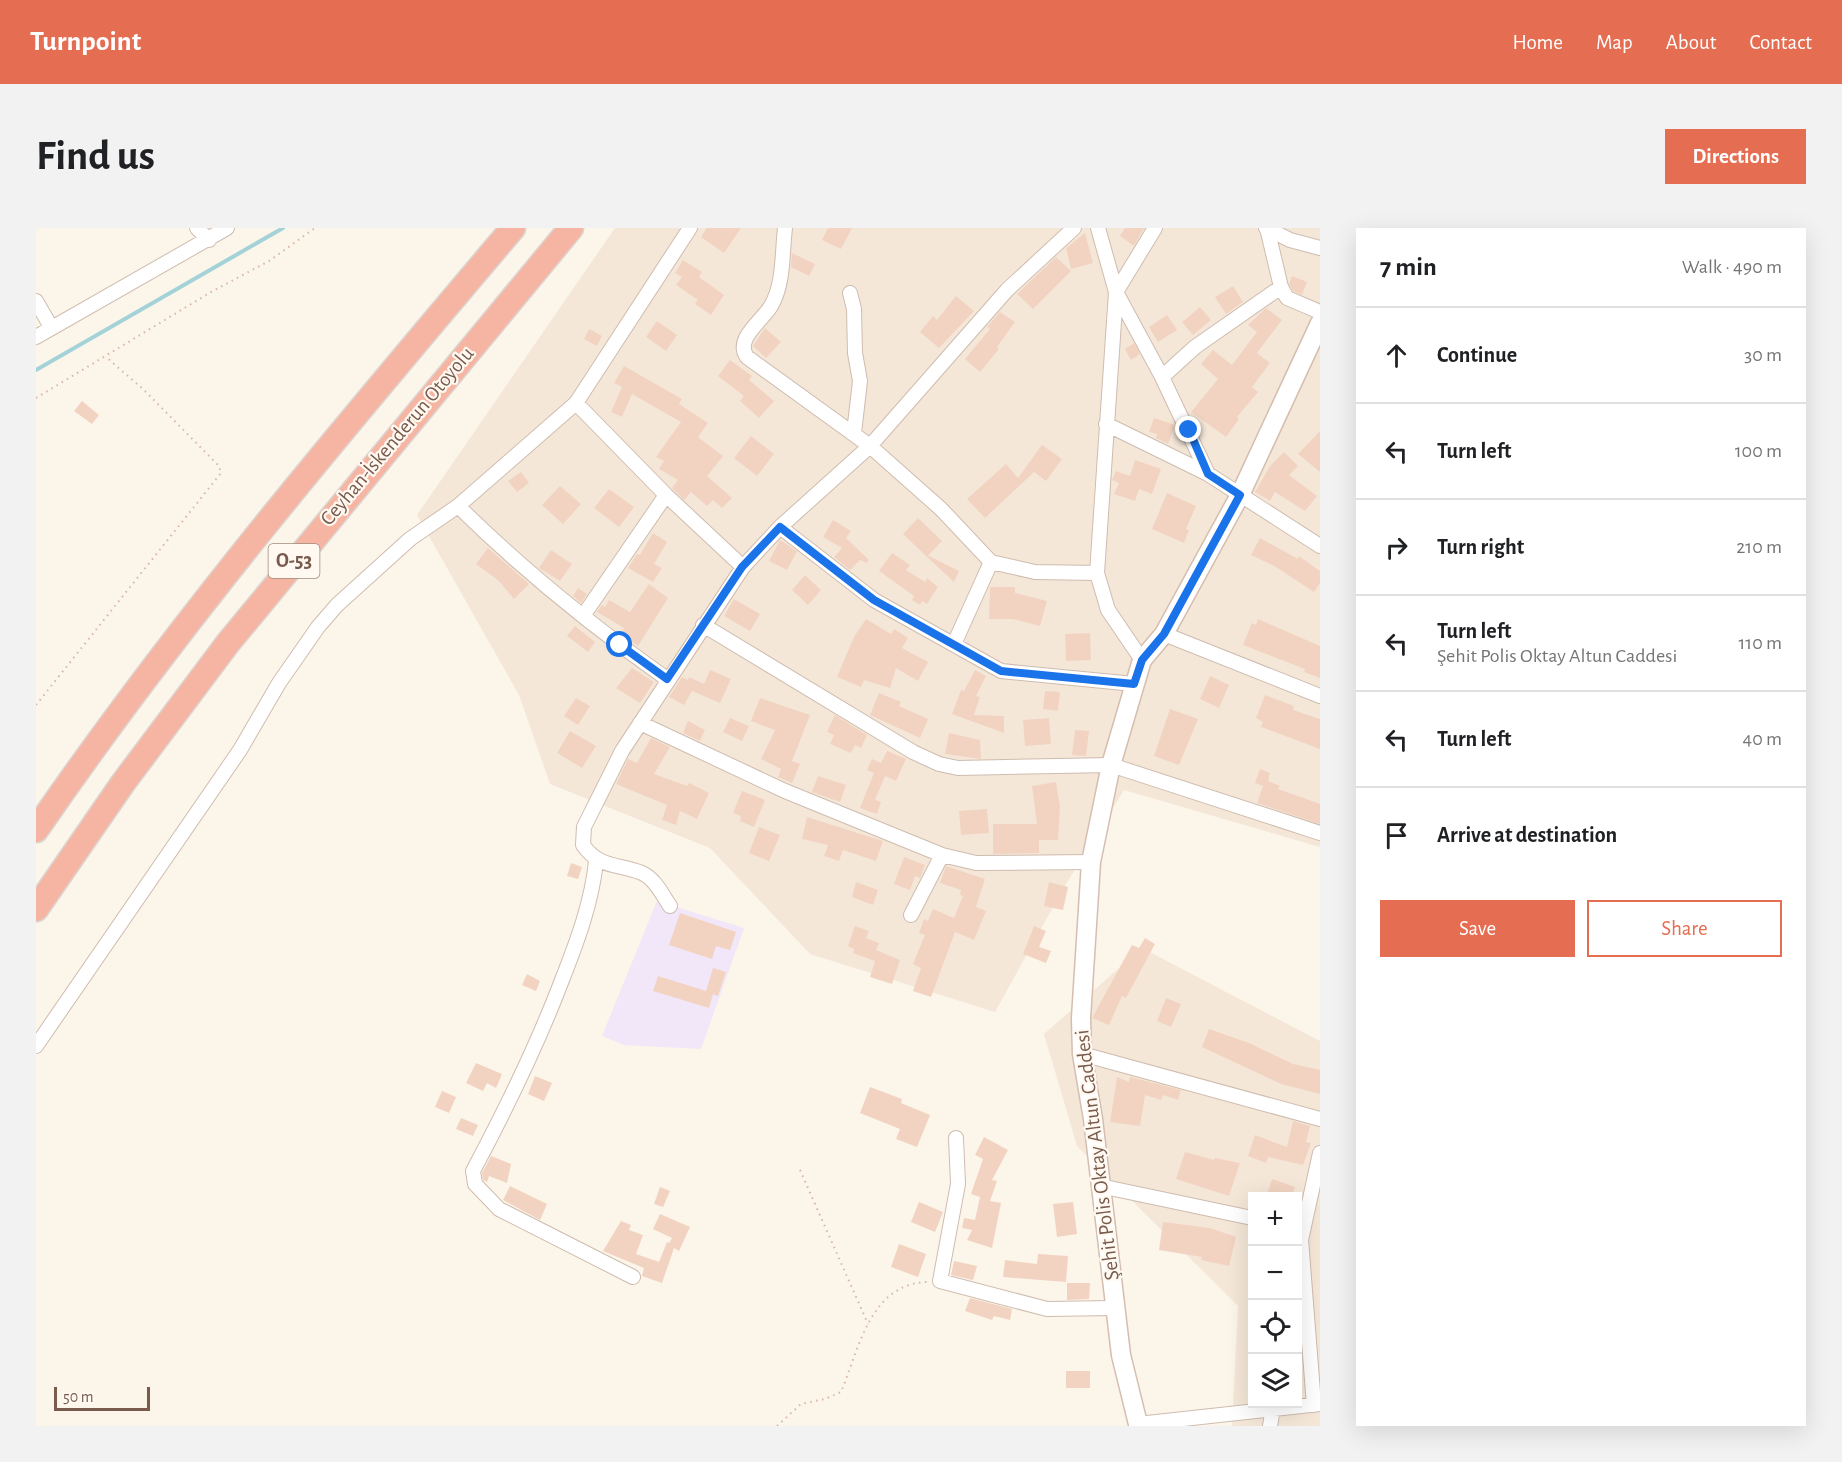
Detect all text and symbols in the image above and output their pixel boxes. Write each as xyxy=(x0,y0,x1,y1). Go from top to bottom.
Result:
text: Turnpoint xyxy=(30,28,141,56)
text: Home xyxy=(1512,32,1563,53)
text: Map xyxy=(1596,32,1633,53)
text: About xyxy=(1666,32,1716,53)
text: Contact xyxy=(1749,32,1812,53)
button: Directions xyxy=(1665,129,1806,184)
text: Find us xyxy=(36,135,155,177)
text: 7 min xyxy=(1380,254,1437,280)
text: Walk · 490 m xyxy=(1682,257,1782,277)
icon: ahead xyxy=(1380,339,1413,372)
street label: Ceyhan-İskenderun Otoyolu xyxy=(316,342,478,529)
text: Continue xyxy=(1437,344,1517,366)
text: 30 m xyxy=(1744,345,1782,365)
route end xyxy=(1175,416,1201,442)
icon: left xyxy=(1380,435,1413,468)
text: Turn left xyxy=(1437,440,1511,462)
text: 100 m xyxy=(1735,441,1782,461)
icon: right xyxy=(1380,531,1413,564)
text: Turn right xyxy=(1437,536,1524,558)
text: 210 m xyxy=(1736,537,1782,557)
road number: O-53 xyxy=(268,544,320,578)
text: Turn left xyxy=(1437,620,1511,642)
icon: left xyxy=(1380,627,1413,660)
route start xyxy=(606,631,632,657)
text: 110 m xyxy=(1738,633,1782,653)
text: Şehit Polis Oktay Altun Caddesi xyxy=(1437,646,1677,666)
icon: left xyxy=(1380,723,1413,756)
text: Turn left xyxy=(1437,728,1511,750)
text: 40 m xyxy=(1743,729,1782,749)
icon: arrive xyxy=(1380,819,1413,852)
text: Arrive at destination xyxy=(1437,824,1617,846)
button: Save xyxy=(1380,900,1575,957)
button: Share xyxy=(1587,900,1782,957)
street label: Şehit Polis Oktay Altun Caddesi xyxy=(1071,1028,1123,1282)
map controls xyxy=(1248,1192,1302,1408)
button: + xyxy=(1248,1192,1302,1246)
button: − xyxy=(1248,1246,1302,1300)
button: locate xyxy=(1248,1300,1302,1354)
button: layers xyxy=(1248,1354,1302,1408)
scale bar xyxy=(54,1384,150,1412)
text: 50 m xyxy=(63,1389,94,1405)

